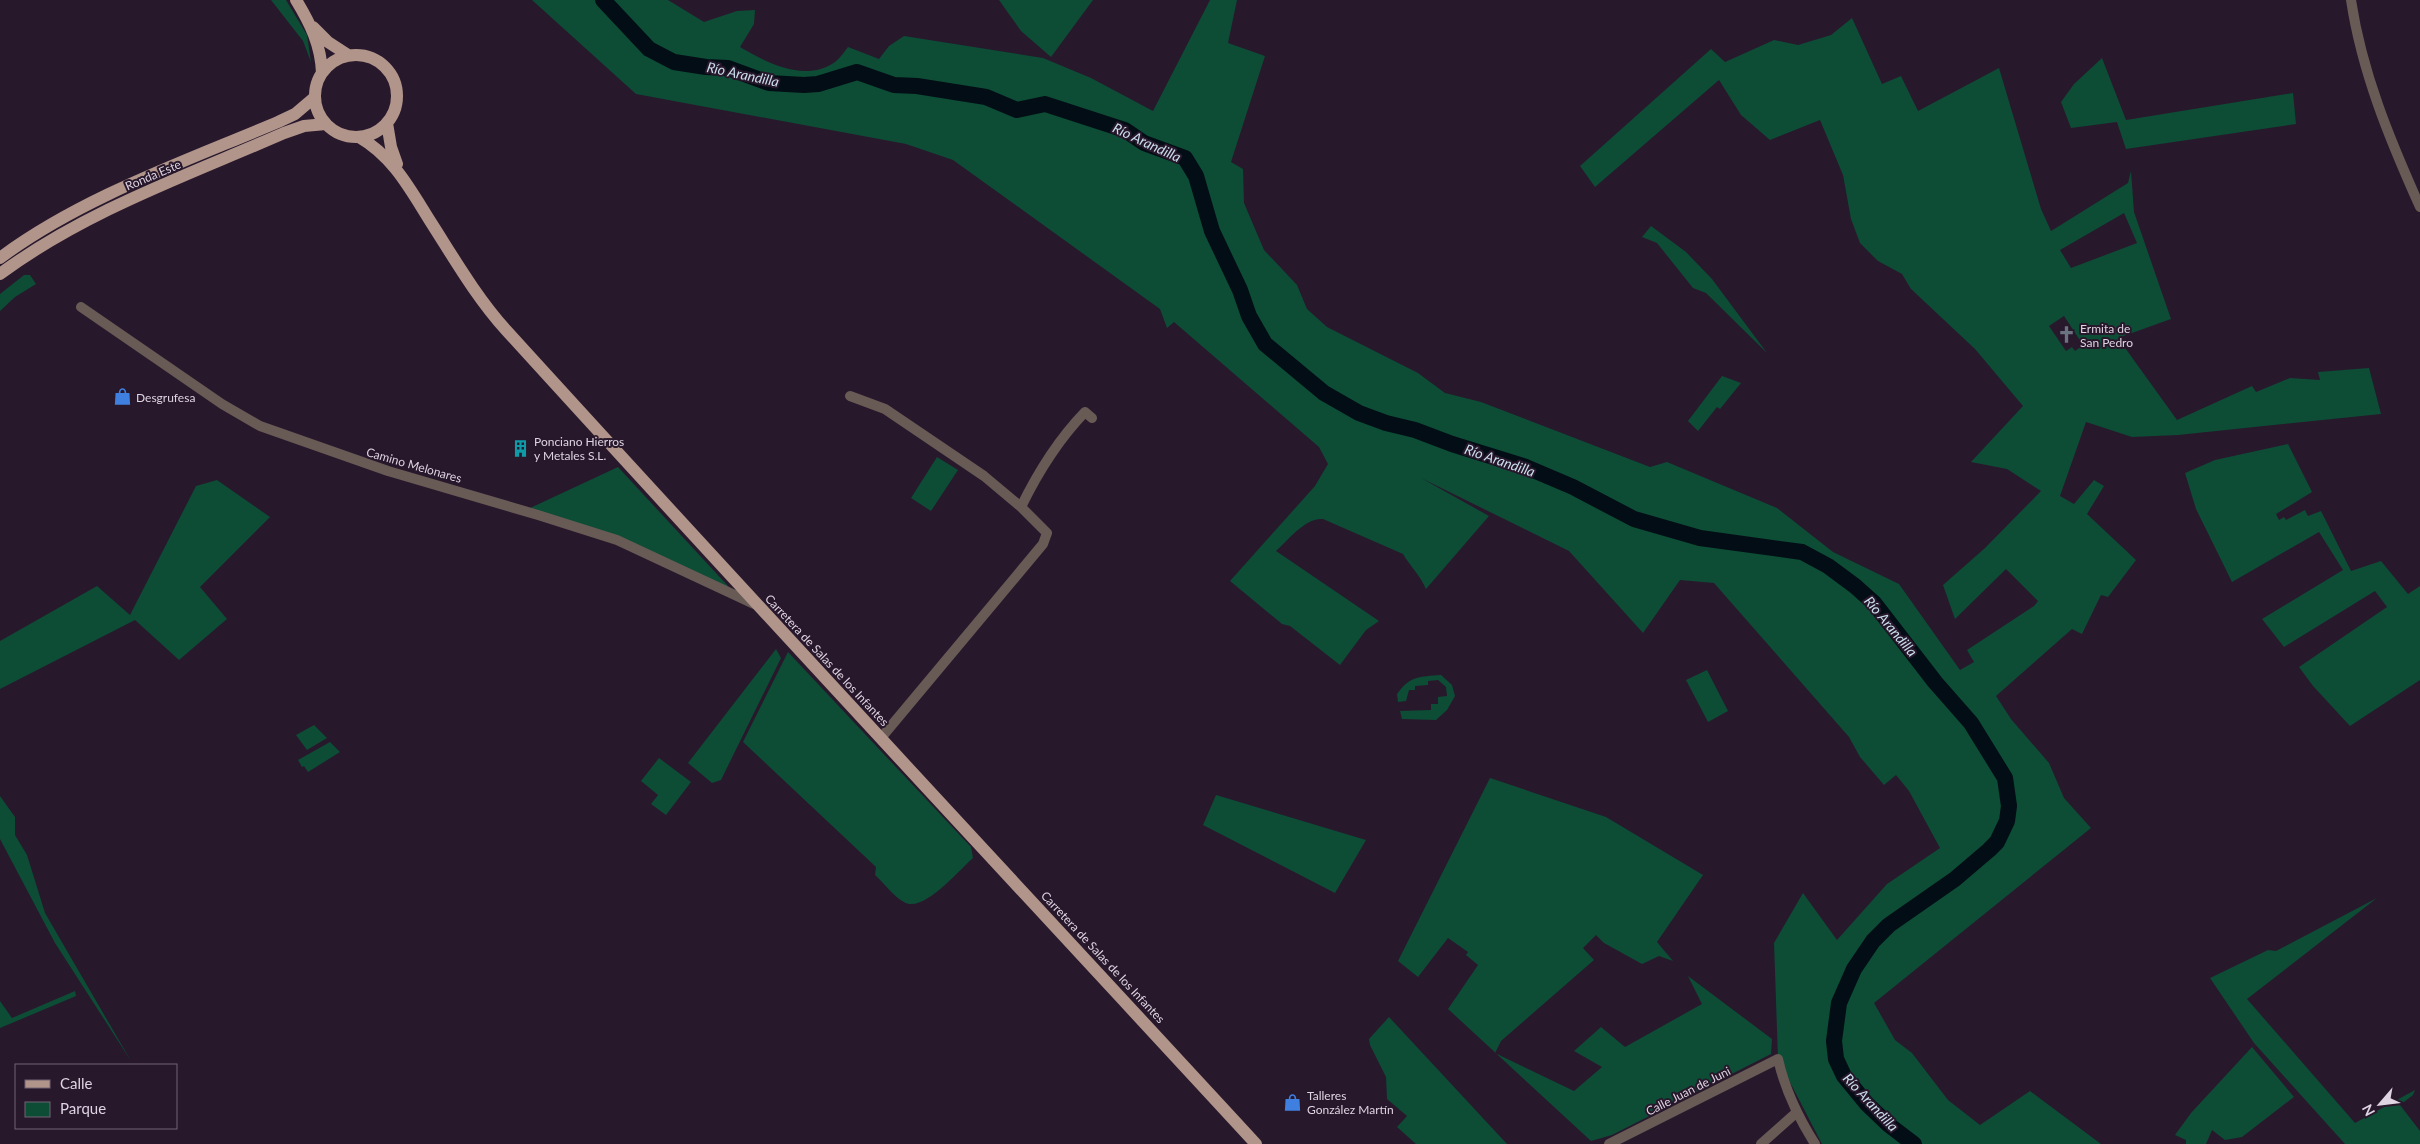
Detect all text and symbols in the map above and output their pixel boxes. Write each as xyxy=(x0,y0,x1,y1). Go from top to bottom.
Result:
water label: Río Arandilla xyxy=(705,58,781,90)
water label: Río Arandilla xyxy=(1110,119,1184,165)
street label: Ronda Este xyxy=(123,157,183,193)
place label: Ermita de San Pedro xyxy=(2080,321,2133,350)
church icon: Ermita de San Pedro xyxy=(2056,325,2076,345)
shop icon: Desgrufesa xyxy=(112,387,132,407)
place label: Desgrufesa xyxy=(136,390,195,405)
place label: Ponciano Hierros y Metales S.L. xyxy=(534,434,624,463)
building icon: Ponciano Hierros y Metales S.L. xyxy=(510,438,530,458)
water label: Río Arandilla xyxy=(1463,440,1537,480)
street label: Camino Melonares xyxy=(365,444,463,486)
street label: Carretera de Salas de los Infantes xyxy=(762,591,892,729)
water label: Río Arandilla xyxy=(1861,592,1921,660)
street label: Carretera de Salas de los Infantes xyxy=(1038,888,1168,1026)
street label: Calle Juan de Juni xyxy=(1643,1063,1733,1119)
legend xyxy=(15,1064,178,1129)
water label: Río Arandilla xyxy=(1840,1069,1902,1135)
text: Calle xyxy=(60,1074,93,1092)
north arrow xyxy=(2355,1079,2405,1129)
place label: Talleres González Martín xyxy=(1307,1088,1394,1117)
shop icon: Talleres González Martín xyxy=(1283,1092,1303,1112)
text: Parque xyxy=(60,1099,106,1117)
text: N xyxy=(2358,1102,2378,1119)

